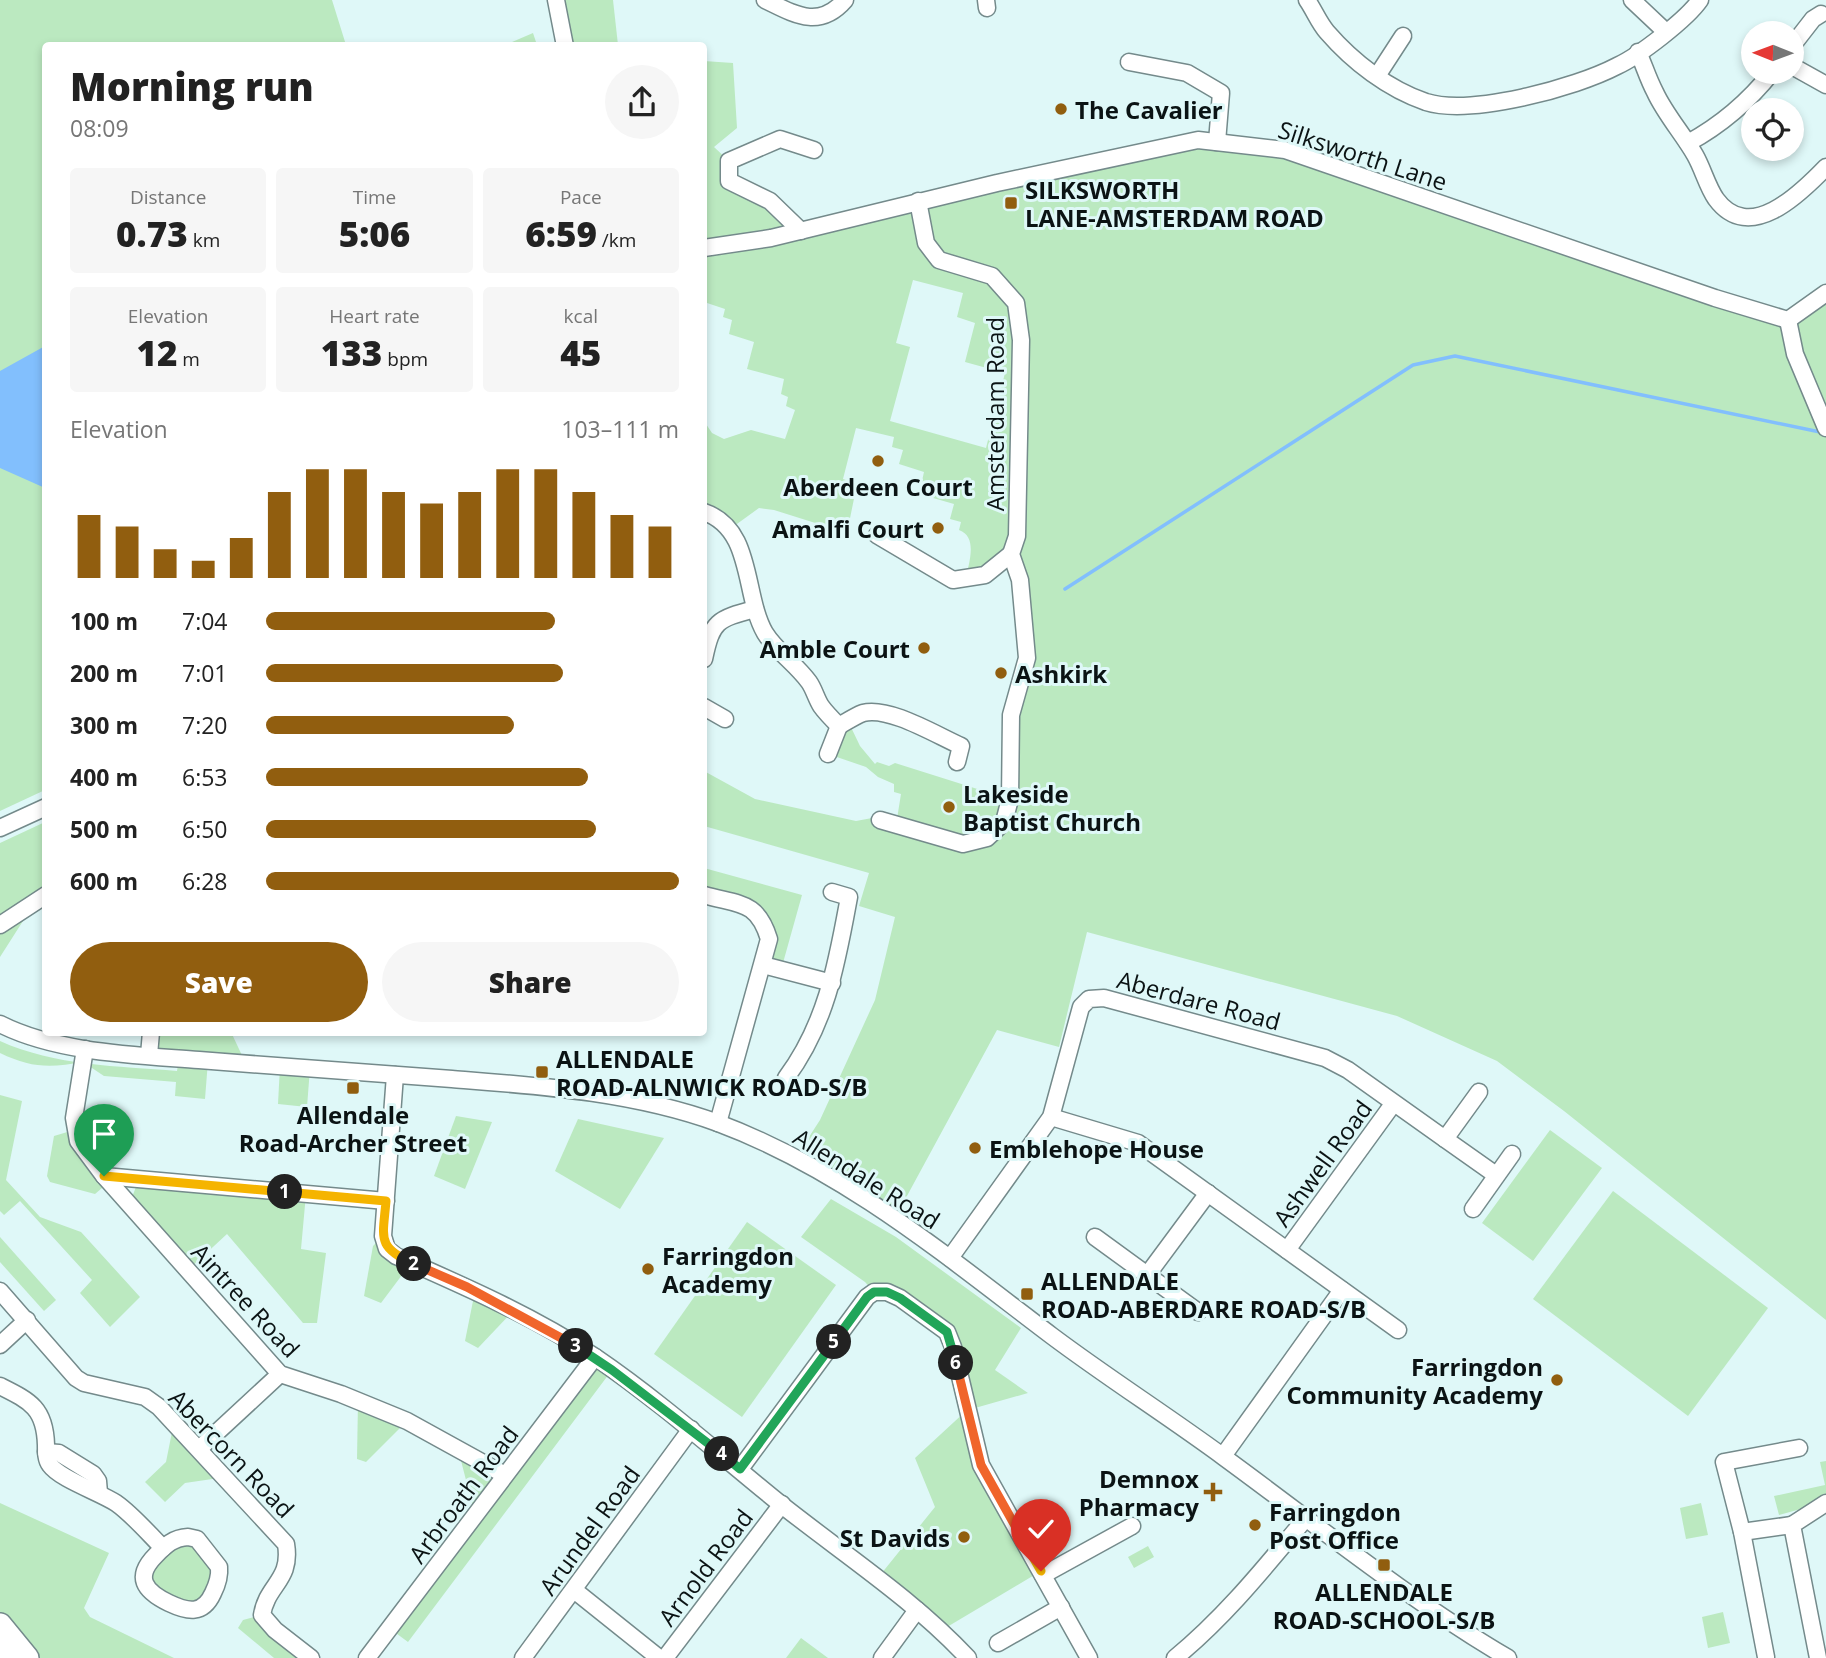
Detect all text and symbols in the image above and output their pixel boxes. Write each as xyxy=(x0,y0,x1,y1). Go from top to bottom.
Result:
north arrow xyxy=(1741,21,1804,84)
map controls xyxy=(1741,21,1804,161)
text: Morning run xyxy=(70,60,314,112)
button: share xyxy=(605,65,679,139)
place label: The Cavalier xyxy=(1075,93,1223,126)
button: locate xyxy=(1741,98,1804,161)
marker: The Cavalier xyxy=(1053,101,1069,117)
text: 08:09 xyxy=(70,112,129,144)
street label: Silksworth Lane xyxy=(1274,112,1452,198)
place label: SILKSWORTH LANE-AMSTERDAM ROAD xyxy=(1025,173,1324,234)
text: Distance xyxy=(130,184,206,210)
text: Time xyxy=(353,184,396,210)
text: Pace xyxy=(560,184,602,210)
marker: SILKSWORTH LANE-AMSTERDAM ROAD xyxy=(1003,195,1019,211)
text: 0.73 xyxy=(116,210,188,257)
text: 5:06 xyxy=(339,210,410,257)
text: 6:59 xyxy=(525,210,597,257)
text: km xyxy=(188,227,220,253)
text: /km xyxy=(597,227,636,253)
text: Elevation xyxy=(128,303,209,329)
text: Heart rate xyxy=(329,303,420,329)
text: kcal xyxy=(564,303,598,329)
street label: Amsterdam Road xyxy=(978,317,1011,511)
text: 12 xyxy=(136,329,177,376)
text: 133 xyxy=(321,329,382,376)
text: 45 xyxy=(560,329,601,376)
text: m xyxy=(177,346,200,372)
text: bpm xyxy=(382,346,428,372)
text: Elevation xyxy=(70,413,168,445)
text: 103–111 m xyxy=(561,413,679,445)
marker: Aberdeen Court xyxy=(870,453,886,469)
place label: Aberdeen Court xyxy=(783,470,973,503)
place label: Amalfi Court xyxy=(772,512,924,545)
marker: Amalfi Court xyxy=(930,520,946,536)
text: 100 m xyxy=(70,605,138,637)
text: 7:04 xyxy=(182,605,228,637)
place label: Amble Court xyxy=(760,632,910,665)
marker: Amble Court xyxy=(916,640,932,656)
text: 200 m xyxy=(70,657,138,689)
text: 7:01 xyxy=(182,657,228,689)
place label: Ashkirk xyxy=(1015,657,1107,690)
marker: Ashkirk xyxy=(993,665,1009,681)
text: 300 m xyxy=(70,709,138,741)
text: 7:20 xyxy=(182,709,228,741)
text: 400 m xyxy=(70,761,138,793)
text: 6:53 xyxy=(182,761,228,793)
place label: Lakeside Baptist Church xyxy=(963,777,1141,838)
marker: Lakeside Baptist Church xyxy=(941,799,957,815)
text: 500 m xyxy=(70,813,138,845)
text: 6:50 xyxy=(182,813,228,845)
text: 600 m xyxy=(70,865,138,897)
text: 6:28 xyxy=(182,865,228,897)
button: Save xyxy=(70,942,368,1022)
button: Share xyxy=(382,942,679,1022)
street label: Aberdare Road xyxy=(1114,962,1284,1038)
place label: ALLENDALE ROAD-ALNWICK ROAD-S/B xyxy=(556,1042,867,1103)
marker: ALLENDALE ROAD-ALNWICK ROAD-S/B xyxy=(534,1064,550,1080)
marker: Allendale Road-Archer Street xyxy=(345,1080,361,1096)
street label: Ashwell Road xyxy=(1265,1093,1379,1233)
place label: Allendale Road-Archer Street xyxy=(239,1098,467,1159)
pin xyxy=(74,1104,134,1176)
icon: arrive xyxy=(85,1115,123,1153)
street label: Allendale Road xyxy=(788,1120,946,1236)
place label: Emblehope House xyxy=(989,1132,1204,1165)
marker: Emblehope House xyxy=(967,1140,983,1156)
pin: 1 xyxy=(268,1174,302,1210)
text: 1 xyxy=(279,1178,290,1204)
street label: Aintree Road xyxy=(185,1236,307,1364)
place label: Farringdon Academy xyxy=(662,1239,794,1300)
pin: 2 xyxy=(396,1246,432,1282)
text: 2 xyxy=(408,1250,419,1276)
marker: Farringdon Academy xyxy=(640,1261,656,1277)
place label: ALLENDALE ROAD-ABERDARE ROAD-S/B xyxy=(1041,1264,1366,1325)
marker: ALLENDALE ROAD-ABERDARE ROAD-S/B xyxy=(1019,1286,1035,1302)
pin: 5 xyxy=(816,1324,852,1360)
pin: 3 xyxy=(558,1328,594,1364)
text: 5 xyxy=(828,1328,839,1354)
text: 3 xyxy=(570,1332,581,1358)
pin: 6 xyxy=(939,1346,974,1380)
text: 6 xyxy=(950,1349,961,1375)
place label: Farringdon Community Academy xyxy=(1287,1350,1543,1411)
marker: Farringdon Community Academy xyxy=(1549,1372,1565,1388)
street label: Abercorn Road xyxy=(162,1381,302,1525)
street label: Arbroath Road xyxy=(400,1419,526,1569)
pin: 4 xyxy=(704,1436,740,1472)
text: 4 xyxy=(716,1440,727,1466)
street label: Arundel Road xyxy=(531,1459,647,1601)
place label: Demnox Pharmacy xyxy=(1079,1462,1199,1523)
marker: Demnox Pharmacy xyxy=(1205,1484,1221,1500)
place label: Farringdon Post Office xyxy=(1269,1495,1401,1556)
pin xyxy=(1011,1499,1071,1571)
street label: Arnold Road xyxy=(650,1502,760,1632)
icon: check xyxy=(1022,1510,1060,1548)
marker: Farringdon Post Office xyxy=(1247,1517,1263,1533)
place label: St Davids xyxy=(840,1521,950,1554)
marker: St Davids xyxy=(956,1529,972,1545)
marker: ALLENDALE ROAD-SCHOOL-S/B xyxy=(1376,1557,1392,1573)
place label: ALLENDALE ROAD-SCHOOL-S/B xyxy=(1273,1575,1495,1636)

